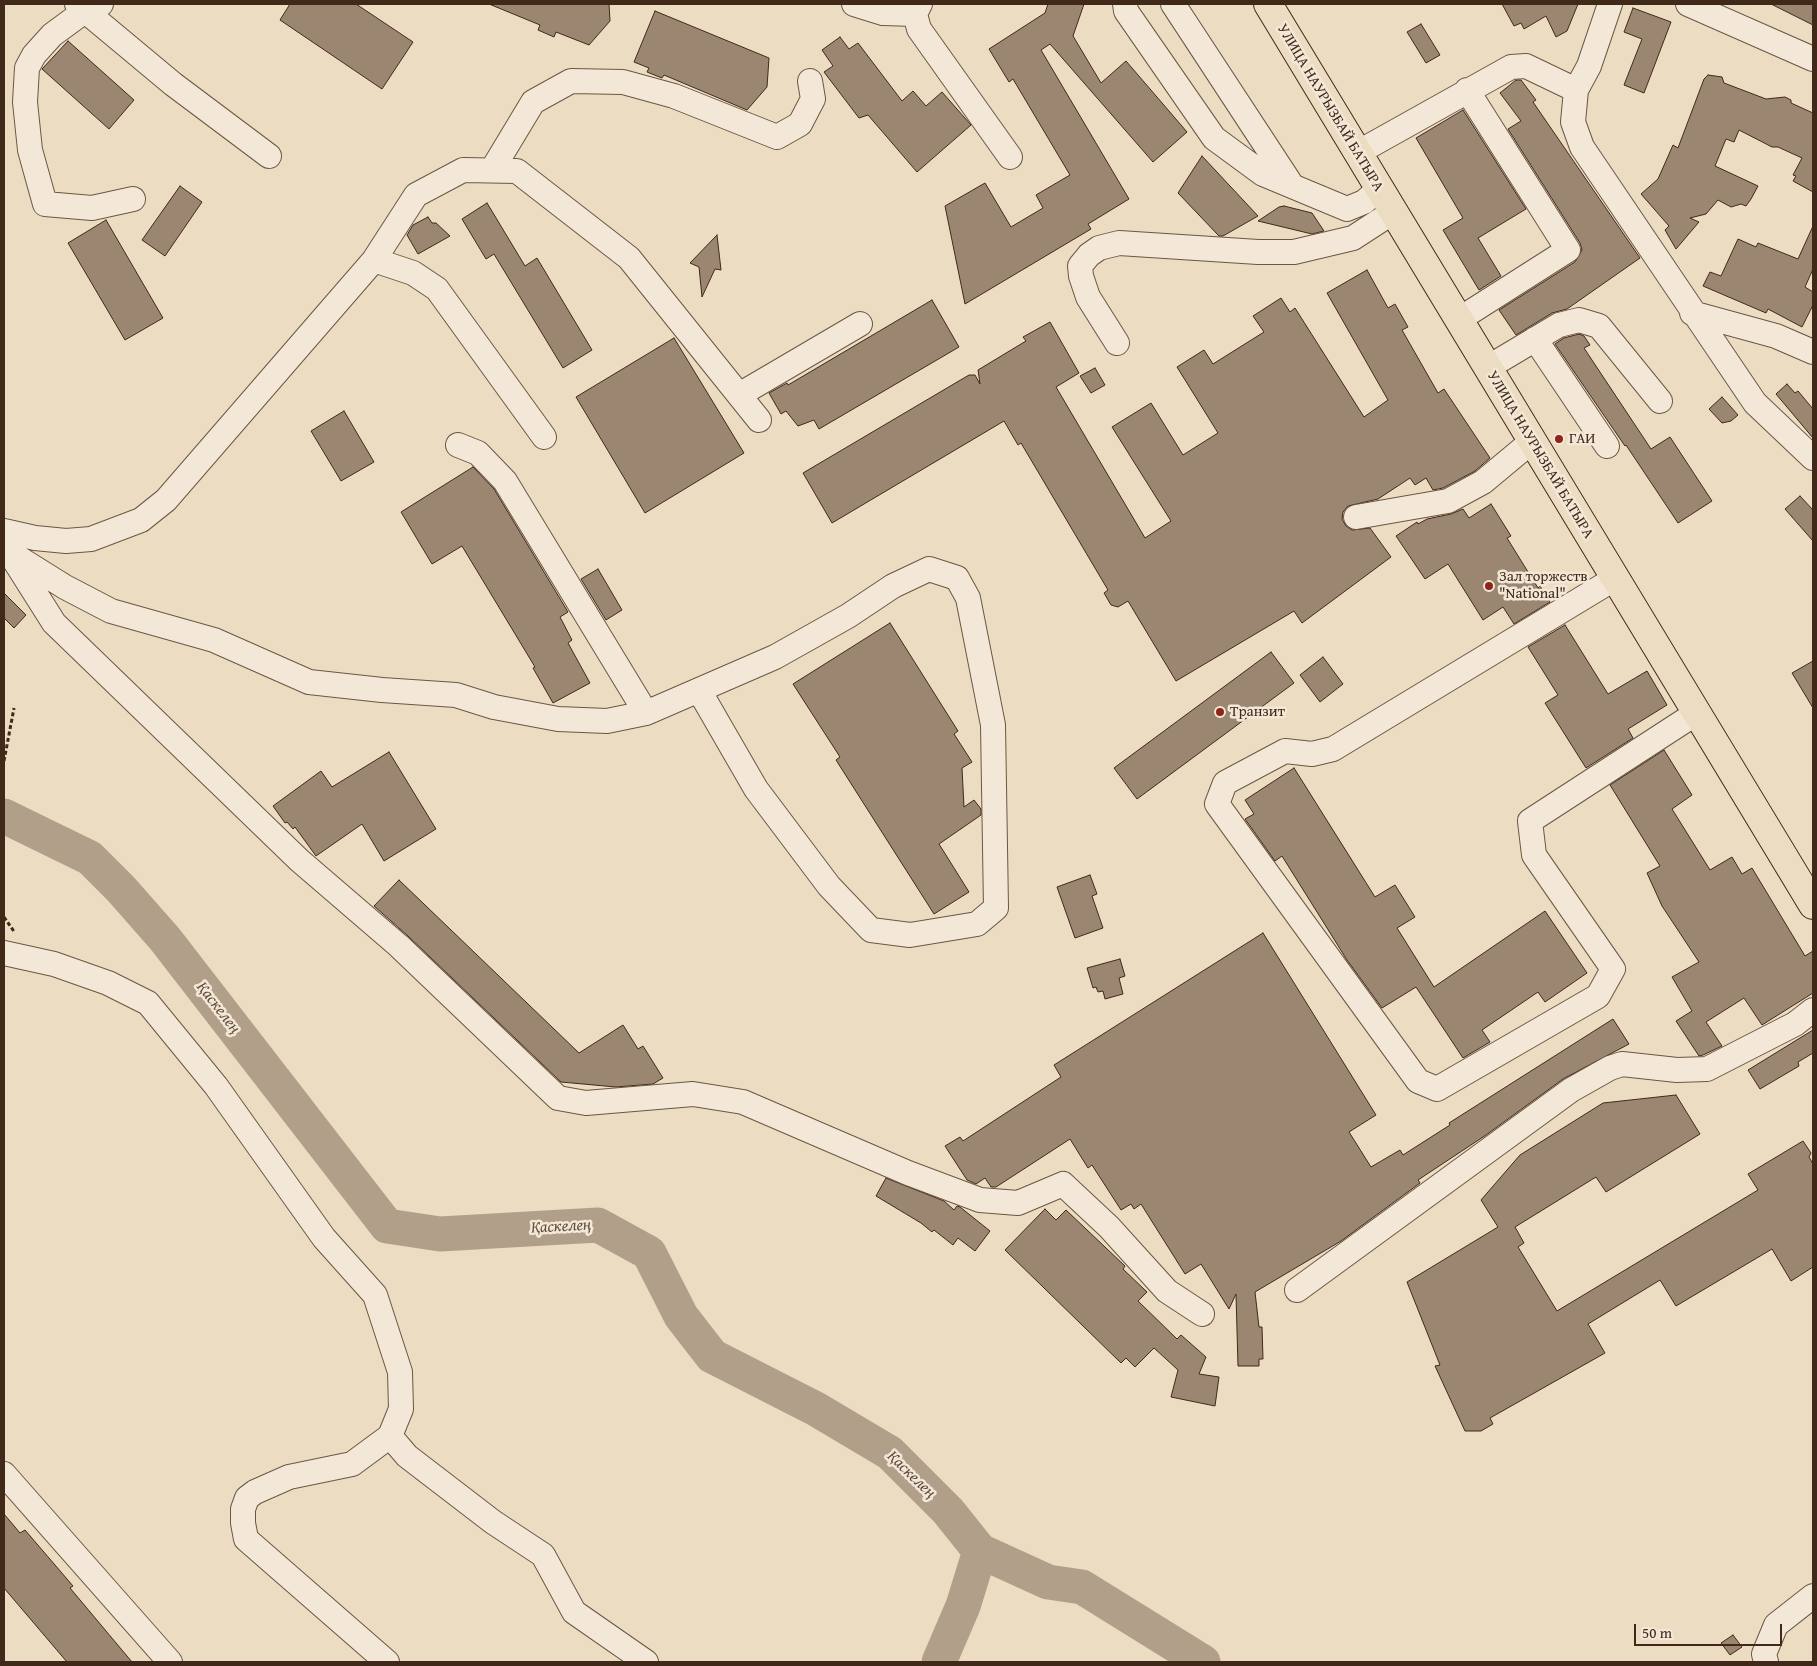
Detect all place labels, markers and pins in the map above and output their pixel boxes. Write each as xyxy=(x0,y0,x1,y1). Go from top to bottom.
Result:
place label: ГАИ xyxy=(1569,430,1595,448)
marker: ГАИ xyxy=(1553,433,1565,445)
place label: Зал торжеств "National" xyxy=(1499,568,1588,603)
marker: Зал торжеств "National" xyxy=(1483,580,1495,592)
place label: Транзит xyxy=(1230,703,1285,721)
marker: Транзит xyxy=(1214,706,1226,718)

